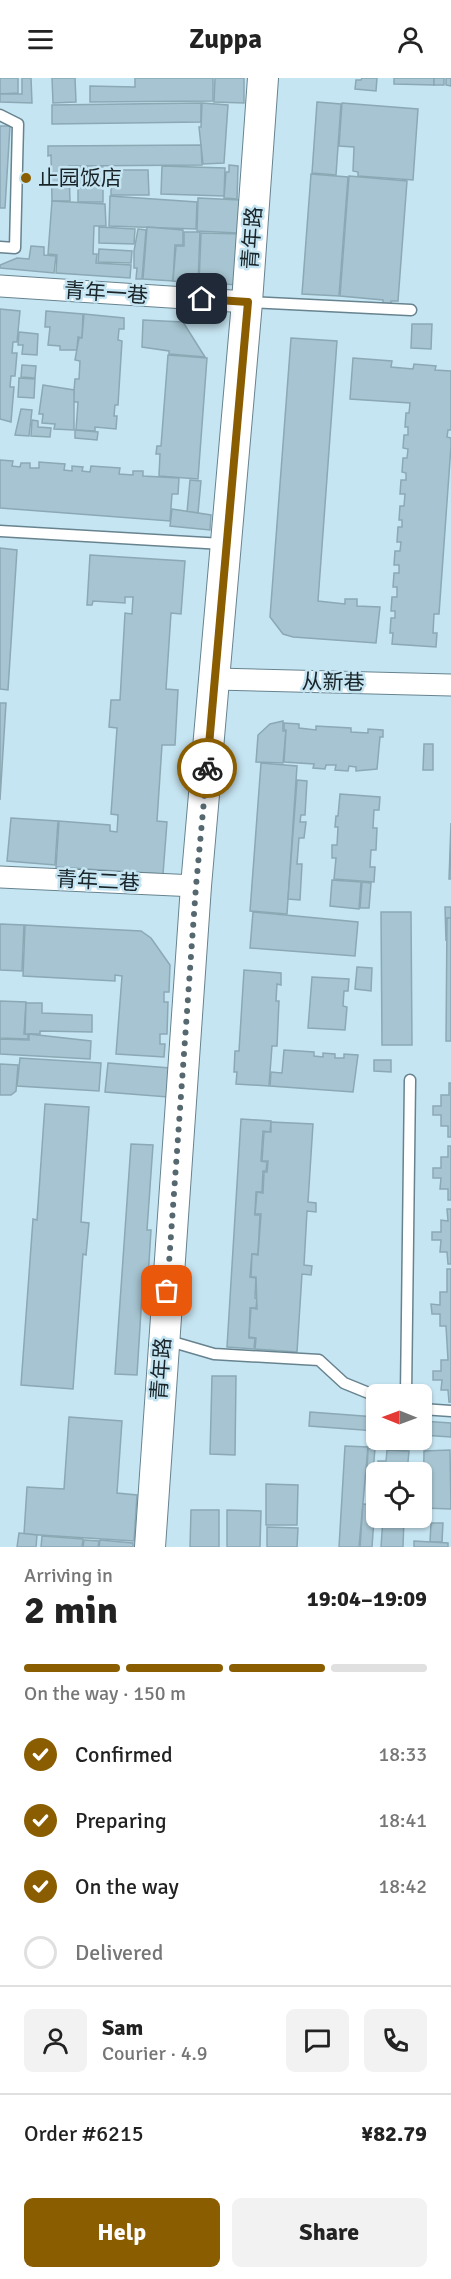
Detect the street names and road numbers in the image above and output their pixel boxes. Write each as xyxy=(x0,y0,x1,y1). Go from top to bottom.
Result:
street label: 青年路 xyxy=(237,206,267,270)
street label: 青年一巷 xyxy=(63,277,149,309)
street label: 从新巷 xyxy=(301,668,365,696)
street label: 青年二巷 xyxy=(55,866,141,896)
street label: 青年路 xyxy=(146,1337,176,1401)

